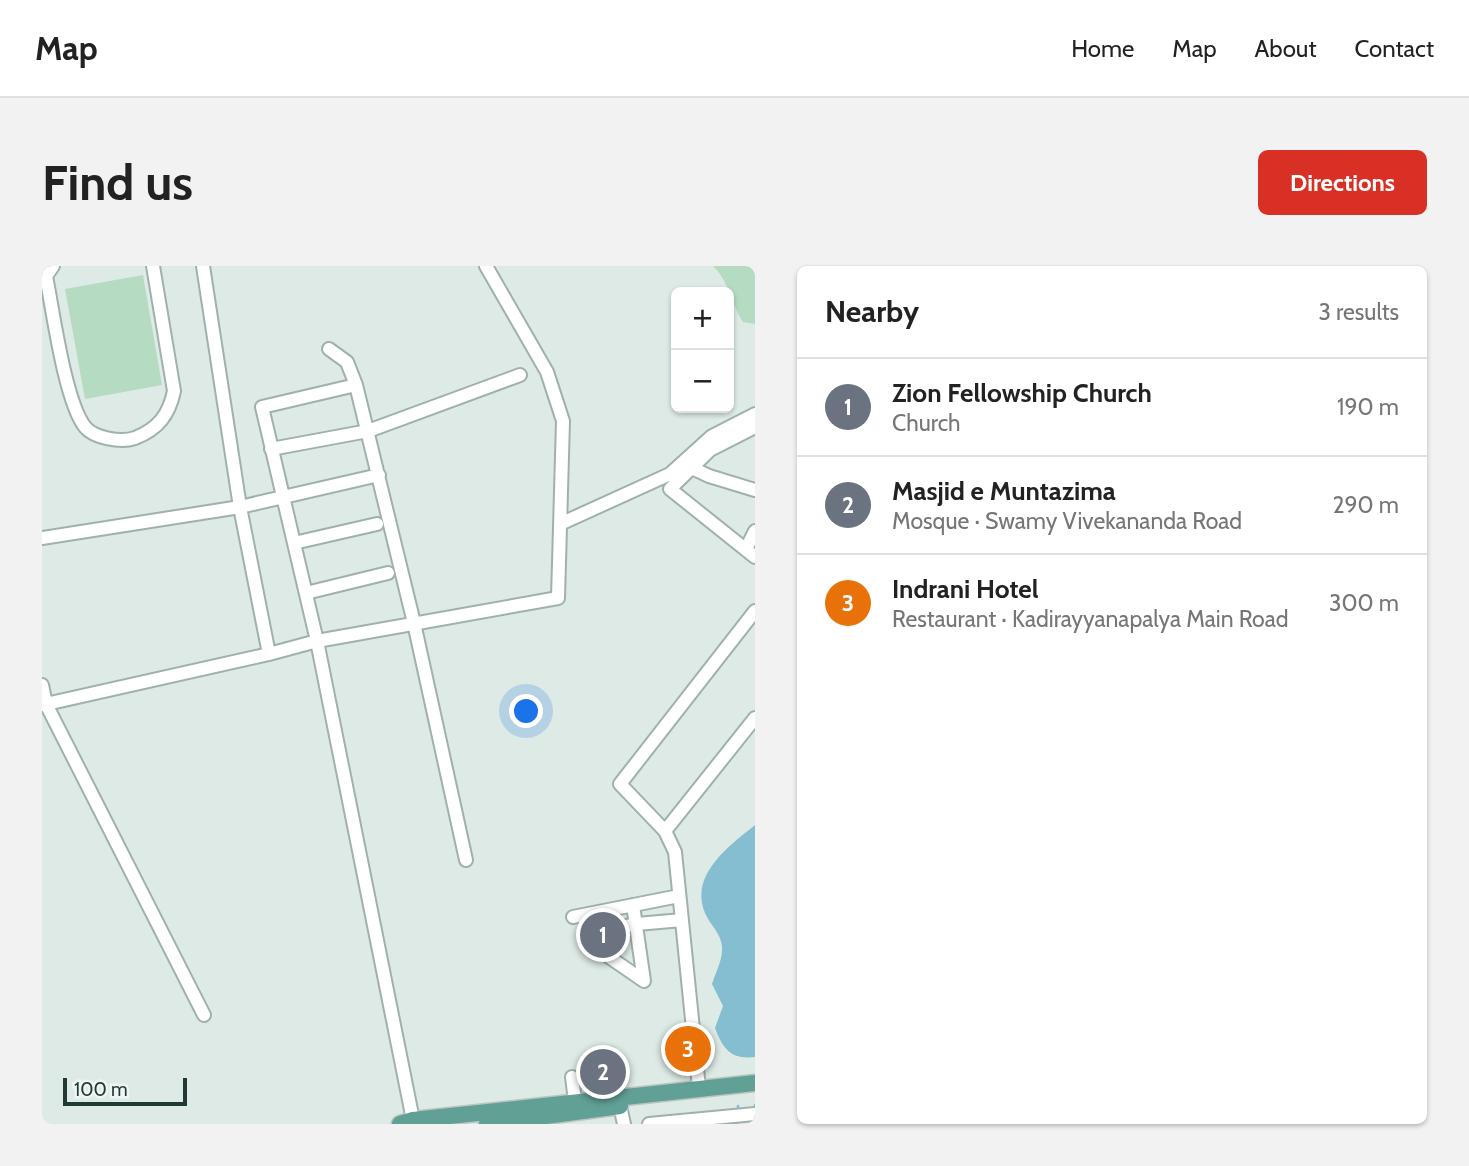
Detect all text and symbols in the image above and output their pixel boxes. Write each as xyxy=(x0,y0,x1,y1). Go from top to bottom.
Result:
text: Map xyxy=(35,28,98,68)
text: Home xyxy=(1071,34,1134,63)
text: Map xyxy=(1172,34,1217,63)
text: About xyxy=(1255,34,1317,63)
text: Contact xyxy=(1355,34,1434,63)
button: Directions xyxy=(1258,150,1427,215)
text: Find us xyxy=(42,153,193,212)
map controls xyxy=(671,287,734,413)
button: + xyxy=(671,287,734,350)
text: Nearby xyxy=(825,293,919,330)
text: 3 results xyxy=(1318,298,1399,326)
button: − xyxy=(671,350,734,413)
text: Zion Fellowship Church xyxy=(892,377,1152,409)
text: 1 xyxy=(844,393,852,421)
text: 190 m xyxy=(1337,393,1399,421)
text: Church xyxy=(892,409,961,437)
text: Masjid e Muntazima xyxy=(892,475,1116,507)
text: 2 xyxy=(842,491,854,519)
text: 290 m xyxy=(1332,491,1399,519)
text: Mosque · Swamy Vivekananda Road xyxy=(892,507,1242,535)
text: Indrani Hotel xyxy=(892,573,1039,605)
text: 3 xyxy=(842,589,854,617)
text: 300 m xyxy=(1329,589,1399,617)
text: Restaurant · Kadirayyanapalya Main Road xyxy=(892,605,1289,633)
your location xyxy=(509,694,543,728)
pin: 1 xyxy=(580,909,626,961)
pin: 3 xyxy=(665,1023,711,1075)
pin: 2 xyxy=(580,1046,626,1098)
scale bar xyxy=(63,1075,187,1107)
text: 100 m xyxy=(74,1078,128,1101)

